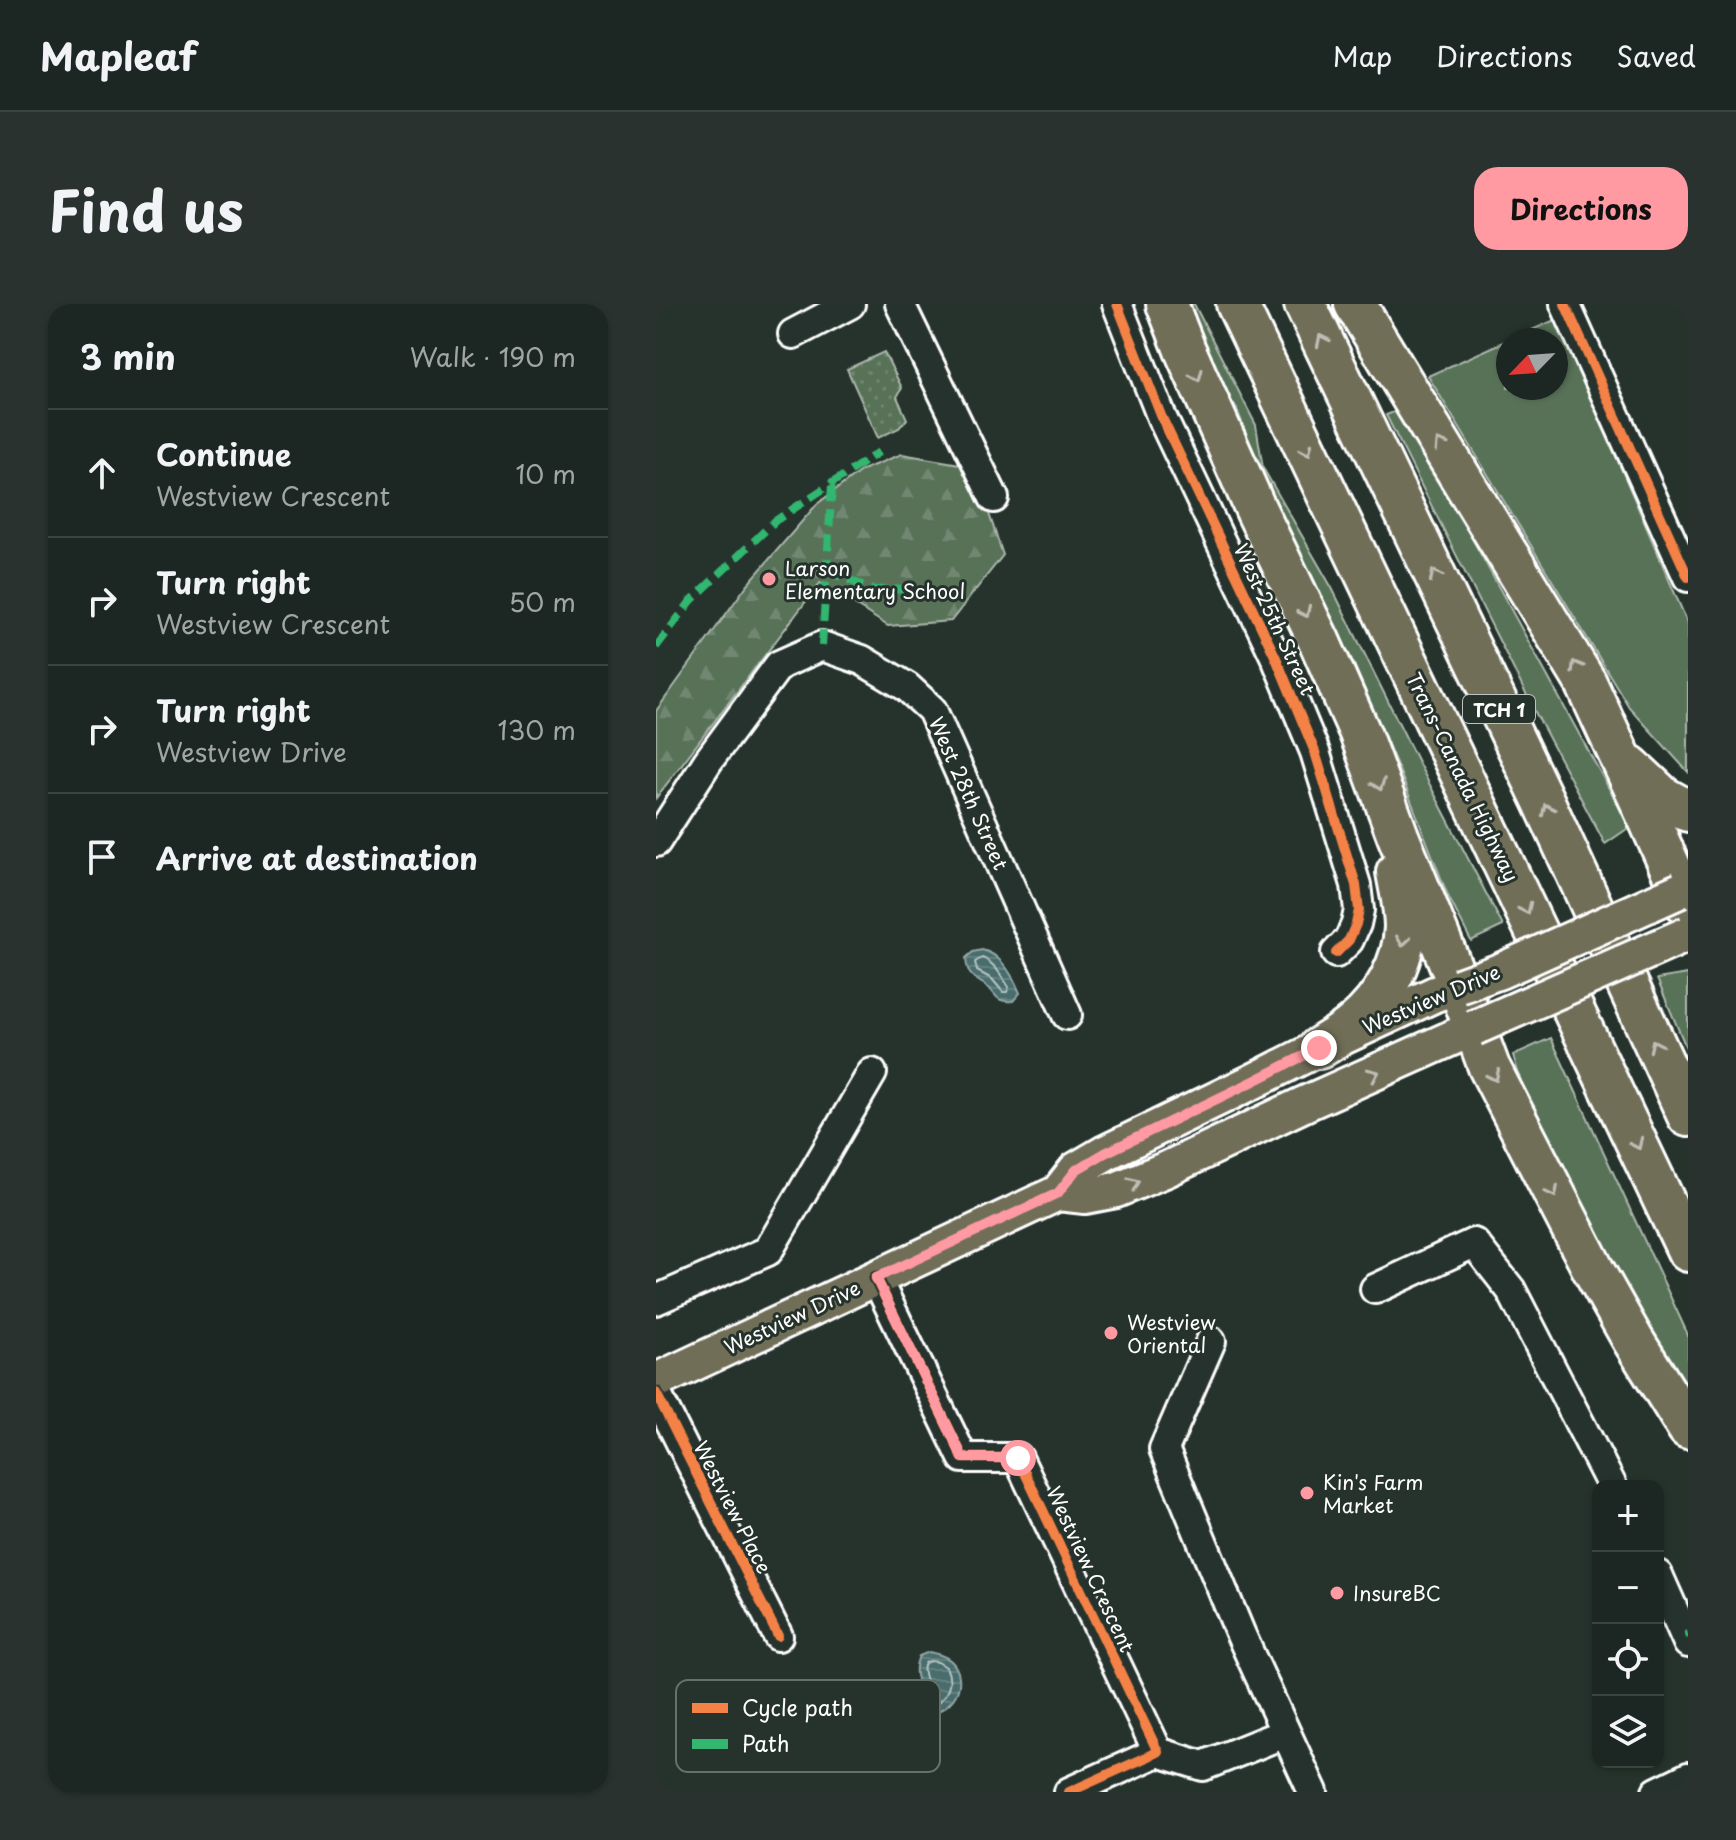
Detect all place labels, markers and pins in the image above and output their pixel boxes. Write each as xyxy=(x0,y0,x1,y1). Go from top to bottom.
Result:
place label: Larson Elementary School xyxy=(785,553,965,606)
marker: Larson Elementary School xyxy=(760,570,778,588)
place label: Westview Oriental xyxy=(1127,1307,1216,1360)
marker: Westview Oriental xyxy=(1102,1324,1120,1342)
place label: Kin's Farm Market xyxy=(1323,1467,1424,1520)
marker: Kin's Farm Market xyxy=(1298,1484,1316,1502)
place label: InsureBC xyxy=(1353,1578,1441,1608)
marker: InsureBC xyxy=(1328,1584,1346,1602)

